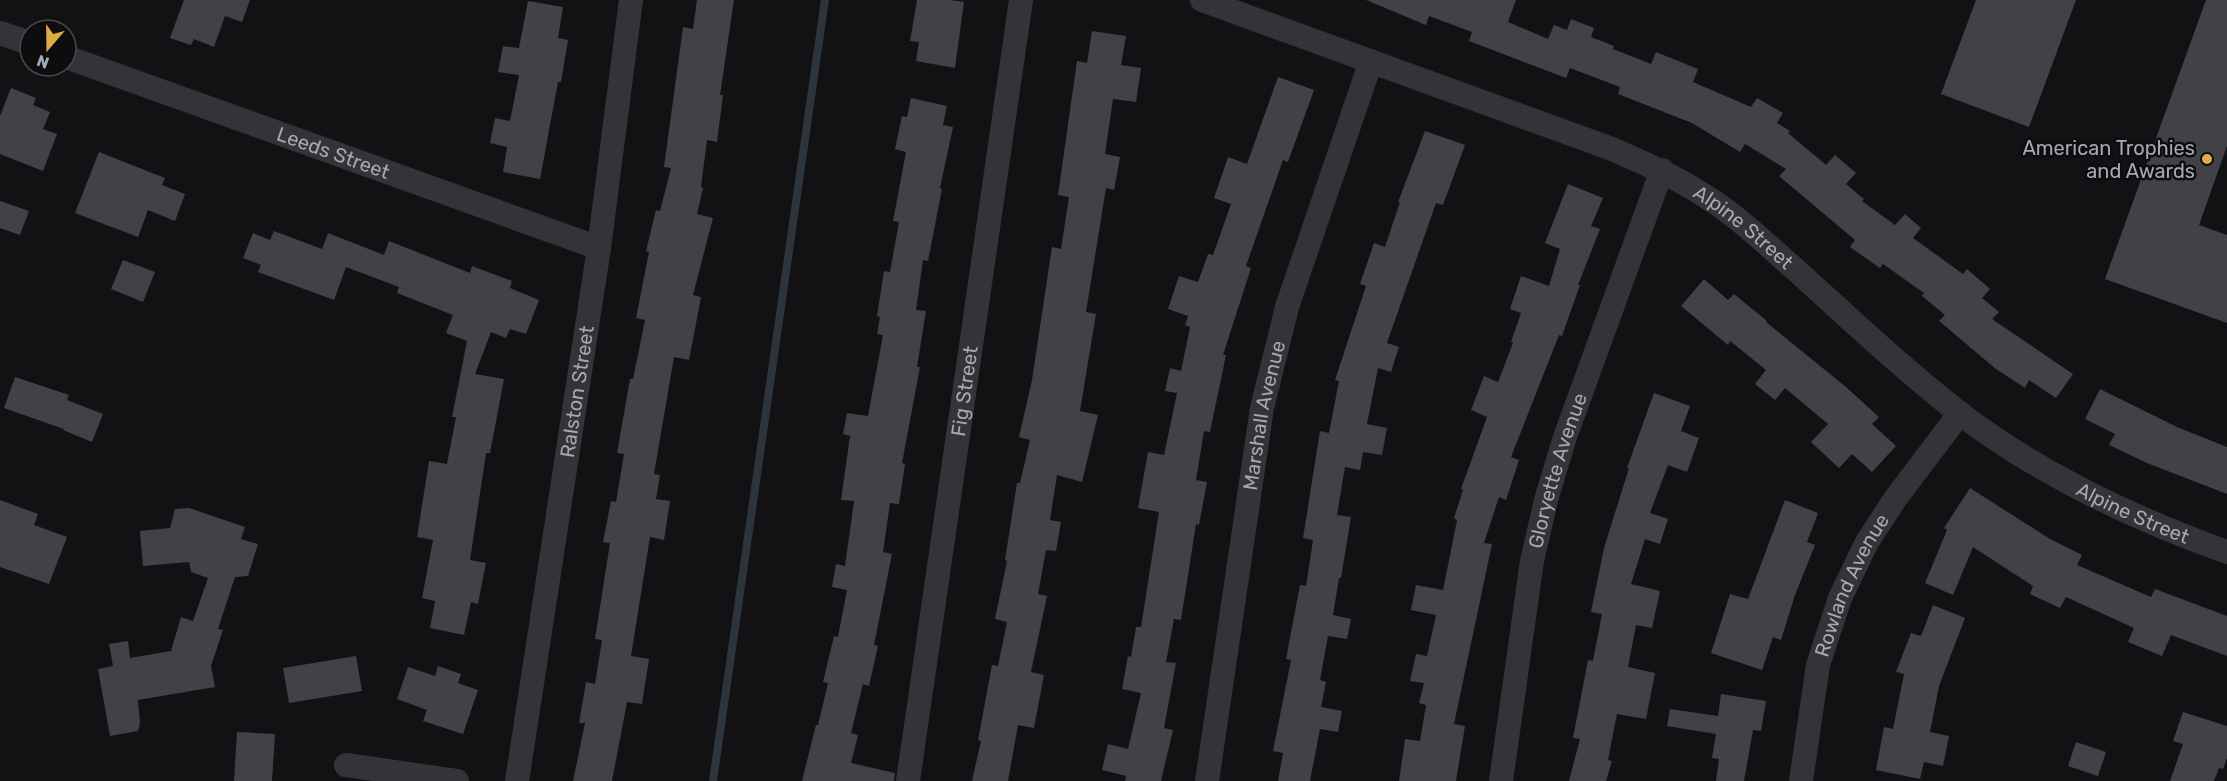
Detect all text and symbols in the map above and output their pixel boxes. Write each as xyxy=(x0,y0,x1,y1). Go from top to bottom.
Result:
north arrow xyxy=(18,18,78,78)
text: N xyxy=(34,51,52,73)
street label: Leeds Street xyxy=(274,122,393,184)
place label: American Trophies and Awards xyxy=(2022,136,2195,183)
marker: American Trophies and Awards xyxy=(2200,152,2214,166)
street label: Alpine Street xyxy=(1689,180,1798,274)
street label: Ralston Street xyxy=(555,324,599,459)
street label: Marshall Avenue xyxy=(1238,338,1290,492)
street label: Fig Street xyxy=(946,344,983,438)
street label: Gloryette Avenue xyxy=(1523,390,1592,551)
street label: Alpine Street xyxy=(2072,477,2193,549)
street label: Rowland Avenue xyxy=(1810,509,1894,660)

